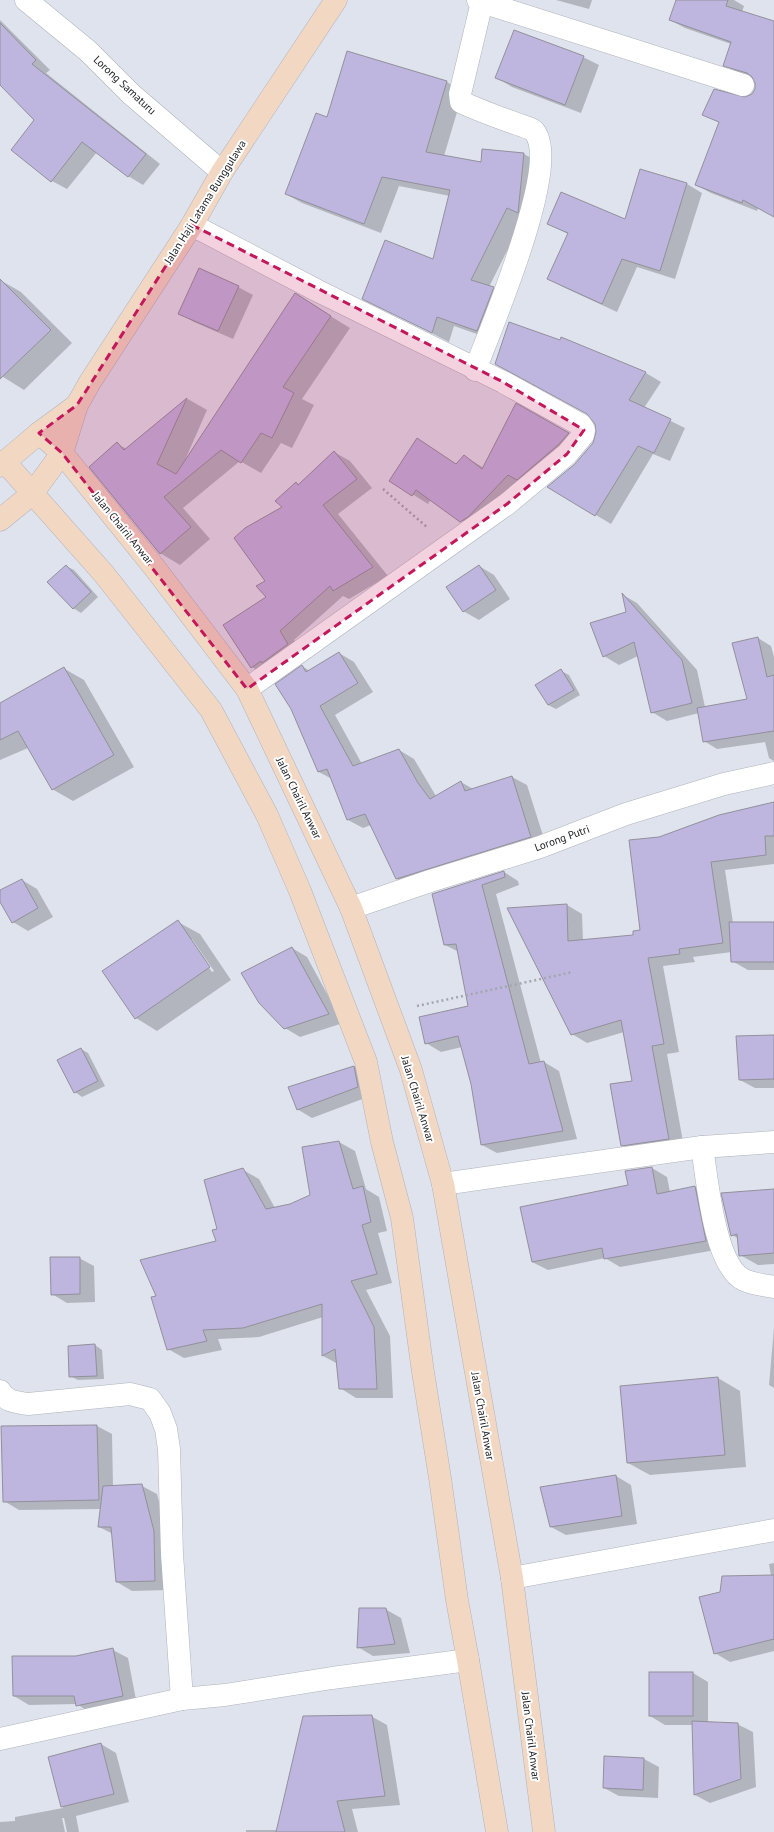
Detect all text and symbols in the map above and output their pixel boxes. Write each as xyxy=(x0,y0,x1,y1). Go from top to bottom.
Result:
street label: Lorong Samaturu xyxy=(91,52,159,118)
street label: Jalan Haji Latama Bunggulawa xyxy=(160,137,249,267)
street label: Jalan Chairil Anwar xyxy=(89,488,157,567)
street label: Jalan Chairil Anwar xyxy=(273,754,325,841)
street label: Lorong Putri xyxy=(533,822,591,854)
street label: Jalan Chairil Anwar xyxy=(398,1053,438,1144)
street label: Jalan Chairil Anwar xyxy=(468,1370,498,1461)
street label: Jalan Chairil Anwar xyxy=(518,1690,543,1781)

